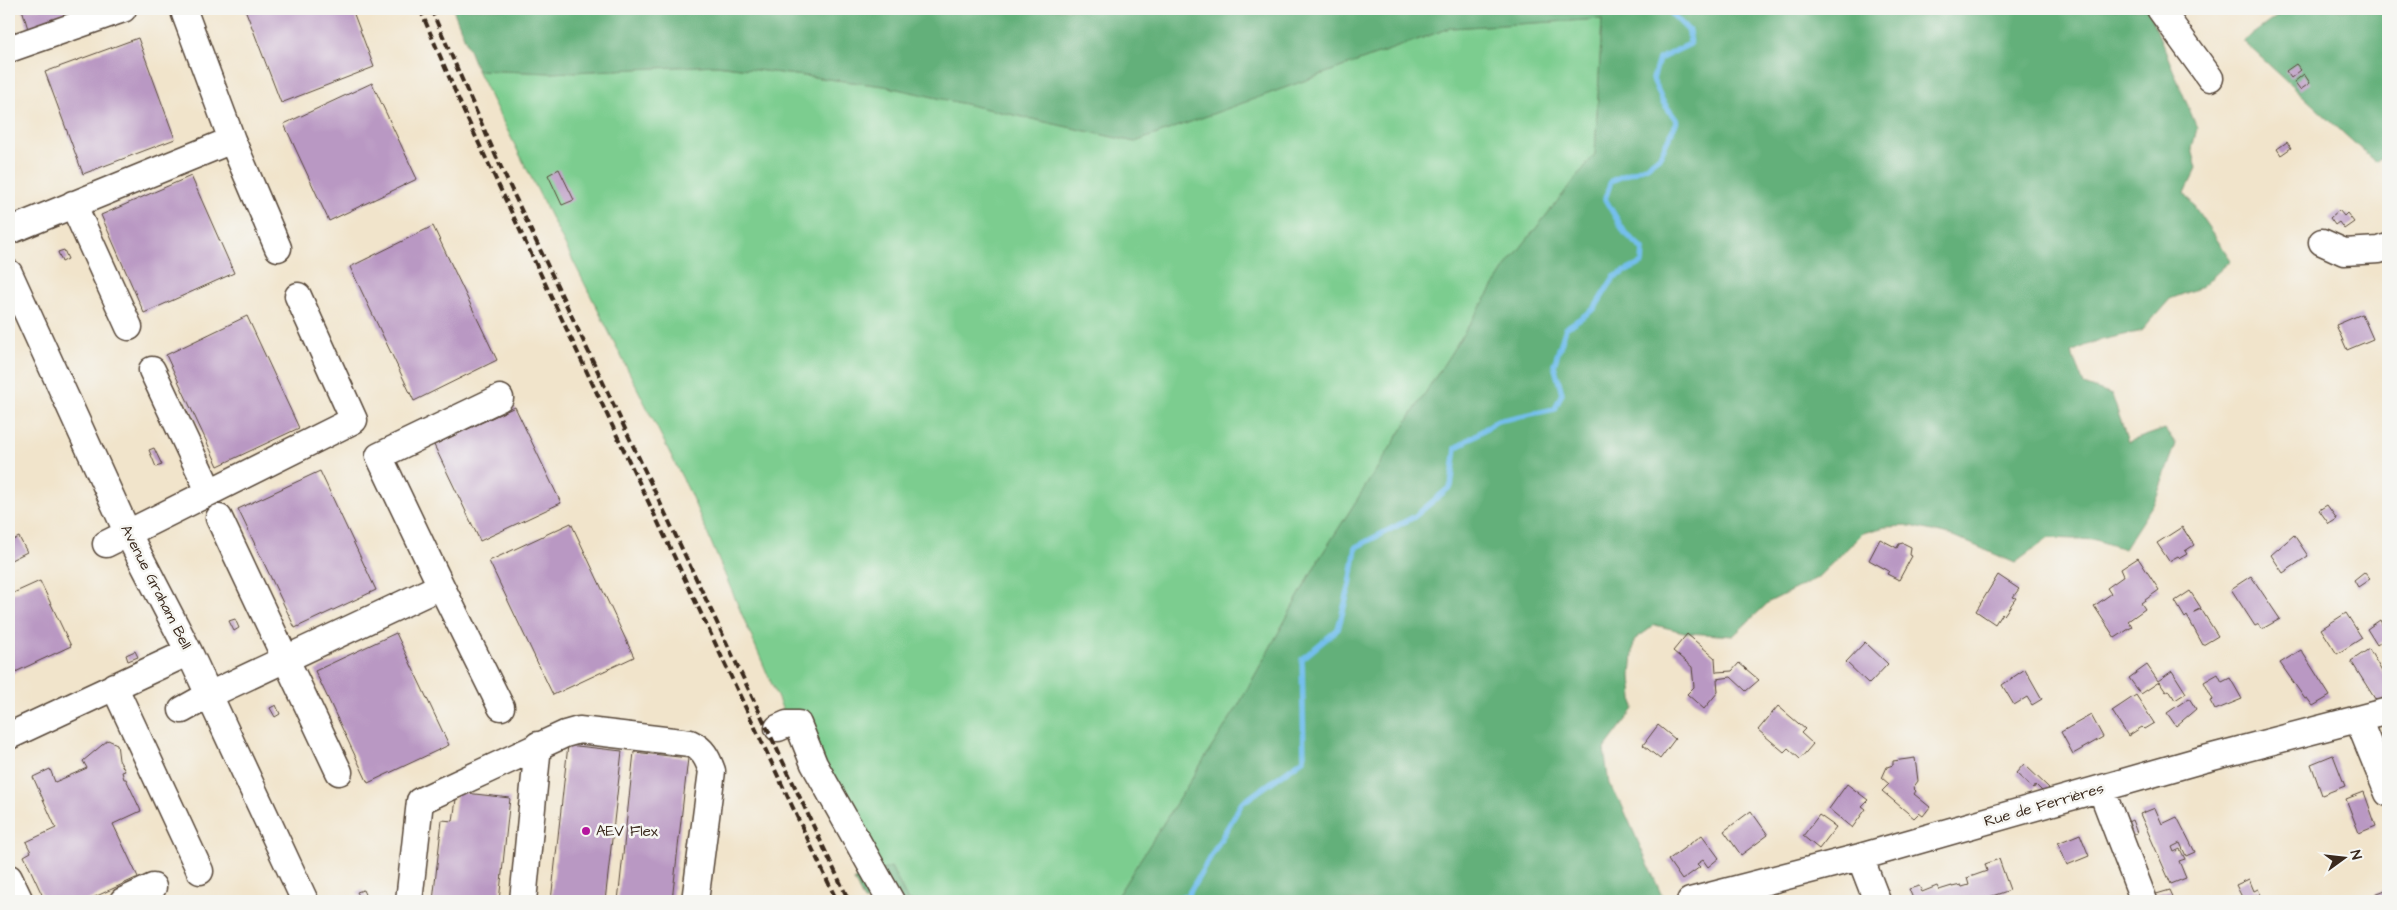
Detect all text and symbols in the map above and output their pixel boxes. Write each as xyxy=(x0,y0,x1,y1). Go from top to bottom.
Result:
street label: Avenue Graham Bell xyxy=(115,521,197,653)
street label: Rue de Ferrières xyxy=(1982,778,2107,832)
place label: AEV Flex xyxy=(596,821,659,842)
marker: AEV Flex xyxy=(580,825,592,837)
north arrow xyxy=(2320,832,2370,882)
text: N xyxy=(2345,848,2366,862)

